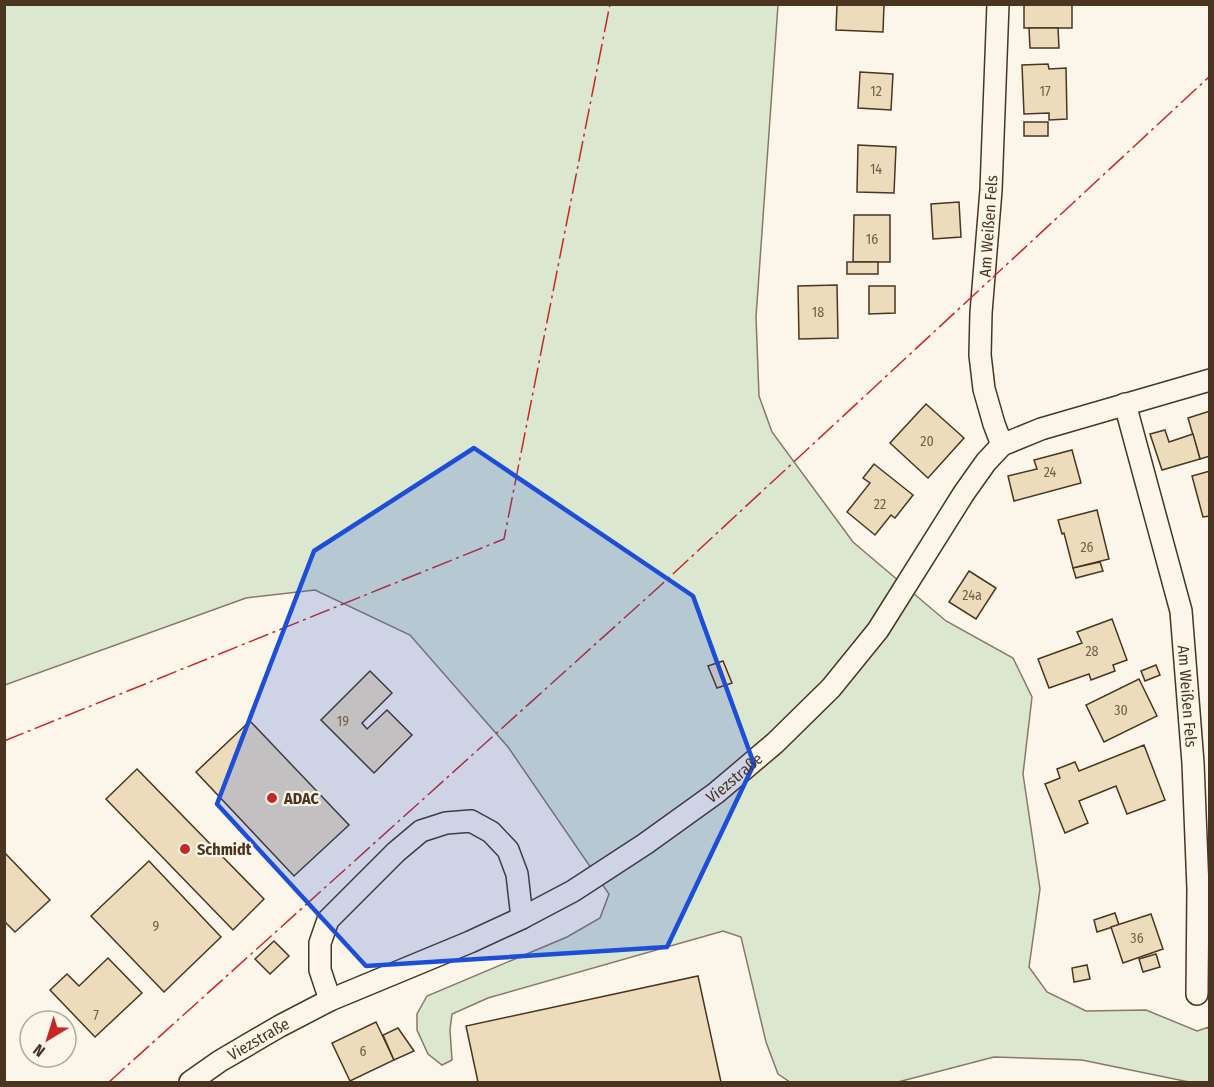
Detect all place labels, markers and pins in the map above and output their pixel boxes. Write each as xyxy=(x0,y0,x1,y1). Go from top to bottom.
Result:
place label: ADAC xyxy=(283,789,320,808)
marker: ADAC xyxy=(265,791,279,805)
place label: Schmidt xyxy=(197,840,252,859)
marker: Schmidt xyxy=(178,842,192,856)

